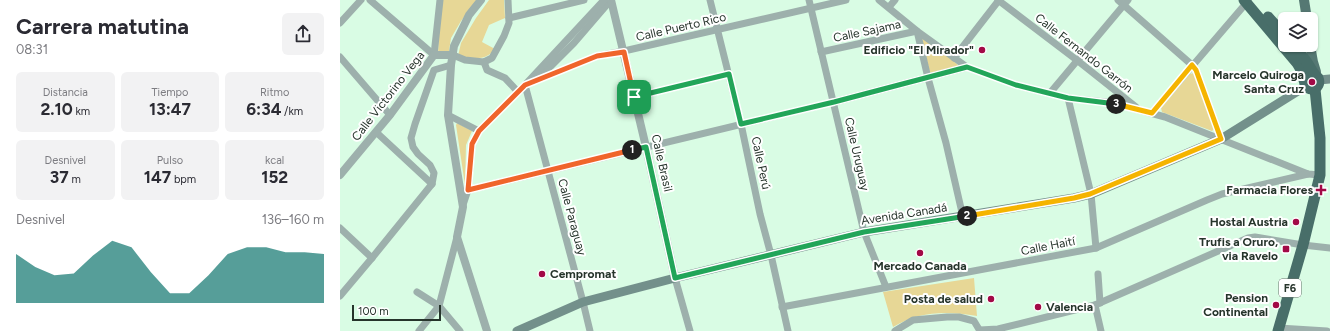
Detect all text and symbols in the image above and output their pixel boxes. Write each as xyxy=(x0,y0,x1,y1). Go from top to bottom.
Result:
street label: Calle Puerto Rico xyxy=(635,10,727,44)
street label: Calle Fernando Garrón xyxy=(1032,11,1136,96)
map controls xyxy=(1278,12,1318,52)
button: layers xyxy=(1278,12,1318,52)
text: Carrera matutina xyxy=(16,13,189,40)
button: share xyxy=(282,13,324,55)
street label: Calle Sajama xyxy=(832,17,902,45)
text: 08:31 xyxy=(16,42,48,57)
place label: Edificio "El Mirador" xyxy=(863,43,974,57)
marker: Edificio "El Mirador" xyxy=(977,45,987,55)
street label: Calle Victorino Vega xyxy=(349,48,427,144)
place label: Marcelo Quiroga Santa Cruz xyxy=(1212,68,1304,96)
marker: Marcelo Quiroga Santa Cruz xyxy=(1307,77,1317,87)
pin xyxy=(617,80,651,114)
text: Distancia xyxy=(43,86,88,99)
text: Tiempo xyxy=(152,86,188,99)
text: Ritmo xyxy=(260,86,289,99)
icon: arrive xyxy=(623,86,645,108)
pin: 3 xyxy=(1106,94,1126,114)
text: 3 xyxy=(1113,97,1119,110)
text: 2.10 xyxy=(40,99,73,119)
text: 13:47 xyxy=(149,99,191,119)
text: 6:34 xyxy=(246,99,281,119)
text: km xyxy=(73,105,90,118)
text: /km xyxy=(281,105,303,118)
street label: Calle Uruguay xyxy=(842,116,872,193)
street label: Calle Brasil xyxy=(649,133,675,193)
street label: Calle Perú xyxy=(749,135,773,191)
pin: 1 xyxy=(622,140,642,160)
text: 1 xyxy=(630,143,634,156)
text: Desnivel xyxy=(45,154,86,167)
text: Pulso xyxy=(157,154,183,167)
text: kcal xyxy=(265,154,284,167)
text: 37 xyxy=(50,167,69,187)
text: 147 xyxy=(144,167,171,187)
text: 152 xyxy=(261,167,288,187)
text: m xyxy=(69,173,81,186)
text: bpm xyxy=(171,173,196,186)
street label: Calle Paraguay xyxy=(555,177,589,258)
place label: Farmacia Flores xyxy=(1226,183,1313,197)
marker: Farmacia Flores xyxy=(1316,185,1326,195)
street label: Avenida Canadá xyxy=(860,200,948,228)
pin: 2 xyxy=(957,206,977,226)
text: 2 xyxy=(964,209,970,222)
text: Desnivel xyxy=(16,212,65,227)
text: 136–160 m xyxy=(262,212,324,227)
place label: Hostal Austria xyxy=(1210,215,1288,229)
marker: Hostal Austria xyxy=(1291,217,1301,227)
street label: Calle Haití xyxy=(1020,234,1077,258)
place label: Trufis a Oruro, via Ravelo xyxy=(1199,235,1278,263)
marker: Trufis a Oruro, via Ravelo xyxy=(1281,244,1291,254)
marker: Mercado Canada xyxy=(915,248,925,258)
place label: Mercado Canada xyxy=(873,259,967,273)
place label: Cempromat xyxy=(550,267,616,281)
marker: Cempromat xyxy=(537,269,547,279)
road number: F6 xyxy=(1279,279,1301,297)
place label: Pension Continental xyxy=(1203,291,1268,319)
place label: Posta de salud xyxy=(904,292,983,306)
marker: Posta de salud xyxy=(986,294,996,304)
place label: Valencia xyxy=(1046,300,1093,314)
marker: Pension Continental xyxy=(1271,300,1281,310)
marker: Valencia xyxy=(1033,302,1043,312)
scale bar xyxy=(352,303,441,322)
text: 100 m xyxy=(358,305,389,318)

